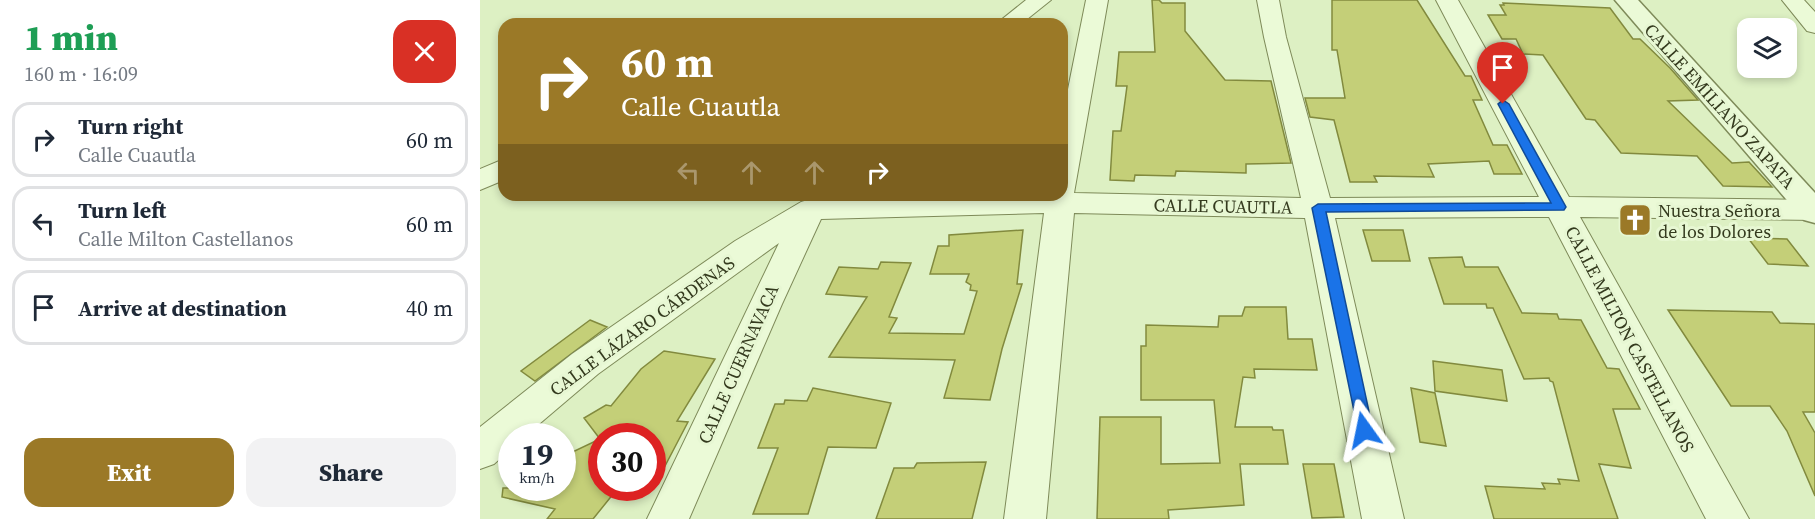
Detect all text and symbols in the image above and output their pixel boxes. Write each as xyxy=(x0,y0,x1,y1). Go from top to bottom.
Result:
text: 1 min xyxy=(24,13,118,62)
street label: CALLE EMILIANO ZAPATA xyxy=(1639,18,1801,194)
map controls xyxy=(1737,18,1797,78)
button: layers xyxy=(1737,18,1797,78)
button: close xyxy=(393,20,456,83)
text: 60 m xyxy=(621,33,714,91)
icon: right xyxy=(522,42,600,120)
pin xyxy=(1477,42,1528,104)
icon: arrive xyxy=(1486,51,1519,84)
text: 160 m · 16:09 xyxy=(24,60,138,88)
text: Calle Cuautla xyxy=(621,88,780,125)
text: Turn right xyxy=(78,111,183,141)
icon: right xyxy=(27,123,60,156)
text: 60 m xyxy=(406,125,453,155)
text: Calle Cuautla xyxy=(78,141,196,169)
icon: left xyxy=(672,156,705,189)
icon: ahead xyxy=(735,156,768,189)
icon: ahead xyxy=(798,156,831,189)
icon: right xyxy=(861,156,894,189)
street label: CALLE CUAUTLA xyxy=(1153,192,1293,220)
text: Turn left xyxy=(78,195,166,225)
place label: Nuestra Señora de los Dolores xyxy=(1658,198,1781,244)
church icon: Nuestra Señora de los Dolores xyxy=(1617,202,1653,238)
icon: left xyxy=(27,207,60,240)
text: 60 m xyxy=(406,209,453,239)
street label: CALLE MILTON CASTELLANOS xyxy=(1559,221,1701,457)
text: Calle Milton Castellanos xyxy=(78,225,293,253)
street label: CALLE LÁZARO CÁRDENAS xyxy=(544,250,740,402)
street label: CALLE CUERNAVACA xyxy=(692,280,784,448)
icon: arrive xyxy=(27,291,60,324)
text: Arrive at destination xyxy=(78,293,287,323)
text: 40 m xyxy=(406,293,453,323)
position arrow xyxy=(1332,398,1396,462)
speed limit sign: 30 xyxy=(588,423,666,501)
text: 19 xyxy=(521,434,553,475)
button: Exit xyxy=(24,438,234,507)
button: Share xyxy=(246,438,456,507)
text: km/h xyxy=(519,467,555,488)

